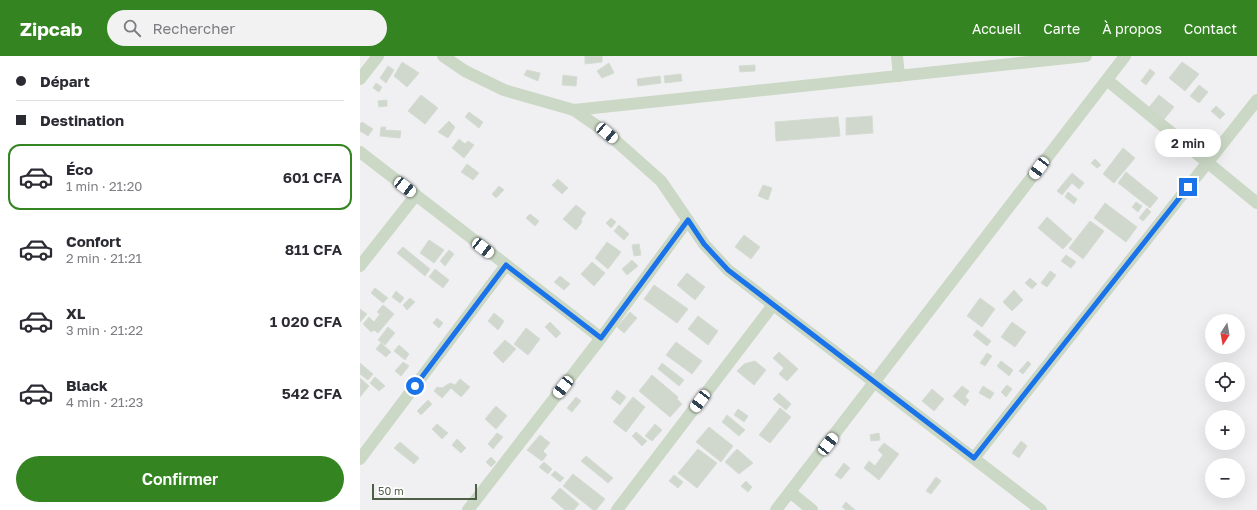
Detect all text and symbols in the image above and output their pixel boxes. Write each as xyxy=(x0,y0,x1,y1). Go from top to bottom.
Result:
search box xyxy=(107,10,387,46)
text: Zipcab xyxy=(20,17,83,40)
icon: search xyxy=(121,17,143,39)
text: Rechercher xyxy=(153,19,235,37)
text: Accueil xyxy=(972,20,1021,37)
text: Carte xyxy=(1043,20,1080,37)
text: À propos xyxy=(1102,20,1162,37)
text: Contact xyxy=(1184,20,1237,37)
text: Départ xyxy=(40,72,90,90)
text: Destination xyxy=(40,111,124,129)
car xyxy=(594,121,620,145)
callout: 2 min xyxy=(1155,129,1221,157)
text: 2 min xyxy=(1171,135,1205,151)
car xyxy=(1027,155,1051,181)
icon: car xyxy=(18,159,54,195)
text: Éco xyxy=(66,160,93,178)
text: 601 CFA xyxy=(283,168,342,186)
car xyxy=(392,175,418,199)
text: 1 min · 21:20 xyxy=(66,178,142,194)
route end xyxy=(1179,178,1197,196)
icon: car xyxy=(18,231,54,267)
text: Confort xyxy=(66,232,121,250)
car xyxy=(470,236,496,260)
text: 811 CFA xyxy=(285,240,342,258)
text: 2 min · 21:21 xyxy=(66,250,142,266)
icon: car xyxy=(18,303,54,339)
text: XL xyxy=(66,304,85,322)
text: 1 020 CFA xyxy=(270,312,342,330)
north arrow xyxy=(1205,314,1245,354)
map controls xyxy=(1205,314,1245,498)
text: 3 min · 21:22 xyxy=(66,322,143,338)
button: locate xyxy=(1205,362,1245,402)
car xyxy=(551,374,575,400)
icon: car xyxy=(18,375,54,411)
text: Black xyxy=(66,376,108,394)
route start xyxy=(406,377,424,395)
text: 542 CFA xyxy=(282,384,342,402)
car xyxy=(688,388,712,414)
text: 4 min · 21:23 xyxy=(66,394,143,410)
button: + xyxy=(1205,410,1245,450)
car xyxy=(816,431,840,457)
button: Confirmer xyxy=(16,456,344,502)
button: − xyxy=(1205,458,1245,498)
scale bar xyxy=(372,482,477,501)
text: 50 m xyxy=(378,484,404,497)

